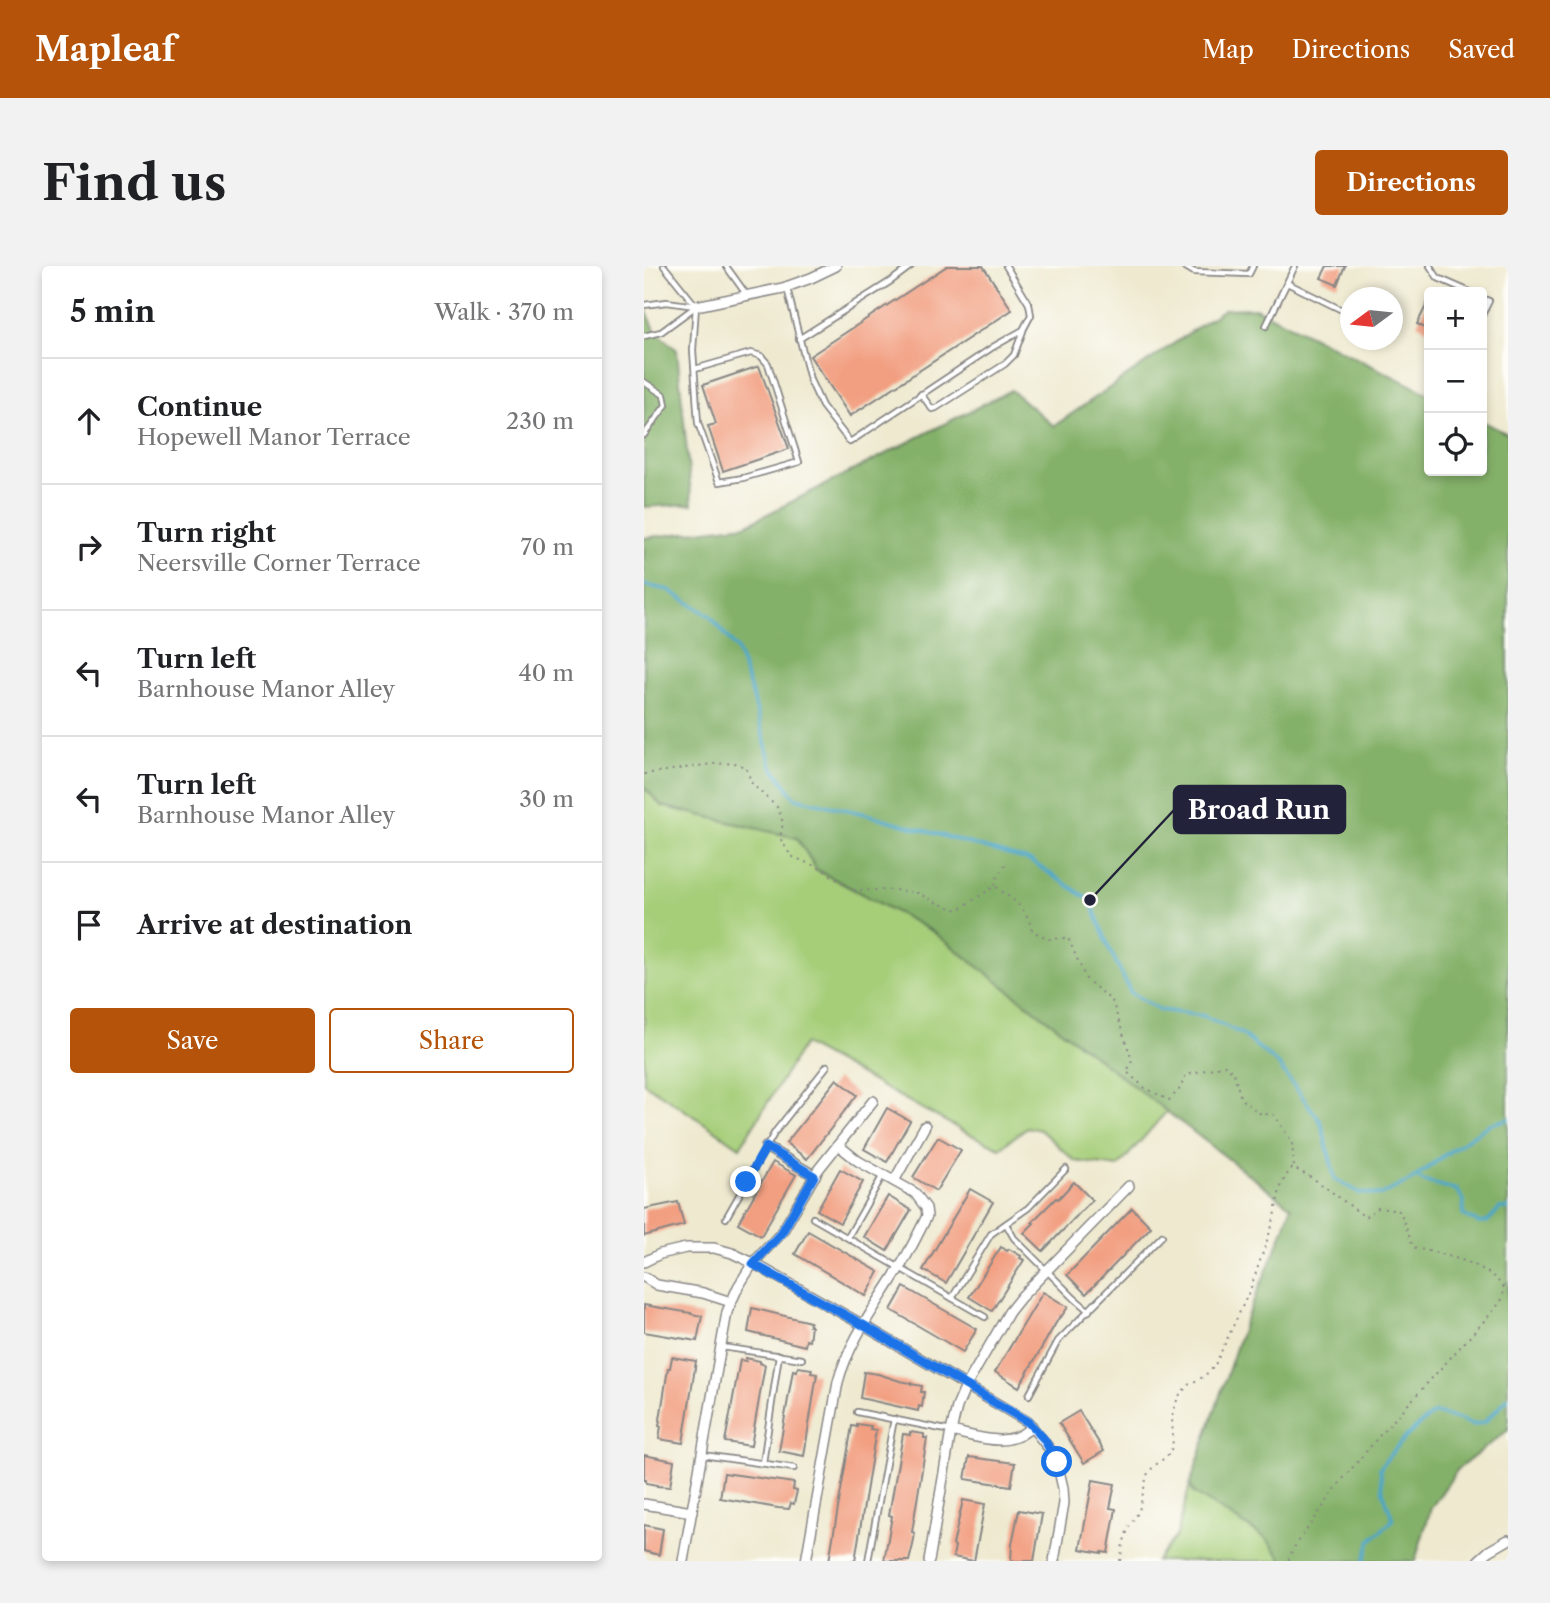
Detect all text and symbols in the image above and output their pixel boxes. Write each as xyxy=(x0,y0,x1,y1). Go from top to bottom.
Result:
text: Mapleaf xyxy=(35,29,175,70)
text: Map xyxy=(1202,35,1254,64)
text: Directions xyxy=(1292,35,1410,64)
text: Saved xyxy=(1448,35,1515,64)
button: Directions xyxy=(1315,150,1508,215)
text: Find us xyxy=(42,152,226,213)
north arrow xyxy=(1340,287,1403,350)
map controls xyxy=(1424,287,1487,476)
button: + xyxy=(1424,287,1487,350)
text: 5 min xyxy=(70,293,155,330)
text: Walk · 370 m xyxy=(434,298,574,326)
button: − xyxy=(1424,350,1487,413)
text: Continue xyxy=(137,391,262,423)
icon: ahead xyxy=(70,402,108,440)
text: 230 m xyxy=(506,407,574,435)
button: locate xyxy=(1424,413,1487,476)
text: Hopewell Manor Terrace xyxy=(137,423,411,451)
text: Turn right xyxy=(137,517,276,549)
icon: right xyxy=(70,528,108,566)
text: 70 m xyxy=(521,533,574,561)
text: Neersville Corner Terrace xyxy=(137,549,421,577)
text: Turn left xyxy=(137,643,256,675)
icon: left xyxy=(70,654,108,692)
text: 40 m xyxy=(519,659,574,687)
text: Barnhouse Manor Alley xyxy=(137,675,395,703)
text: Turn left xyxy=(137,769,256,801)
icon: left xyxy=(70,780,108,818)
text: 30 m xyxy=(519,785,574,813)
callout: Broad Run xyxy=(1174,786,1345,833)
text: Broad Run xyxy=(1188,794,1330,826)
text: Barnhouse Manor Alley xyxy=(137,801,395,829)
icon: arrive xyxy=(70,906,108,944)
text: Arrive at destination xyxy=(137,909,412,941)
button: Save xyxy=(70,1008,315,1073)
button: Share xyxy=(329,1008,574,1073)
route end xyxy=(730,1166,761,1197)
route start xyxy=(1041,1446,1072,1477)

